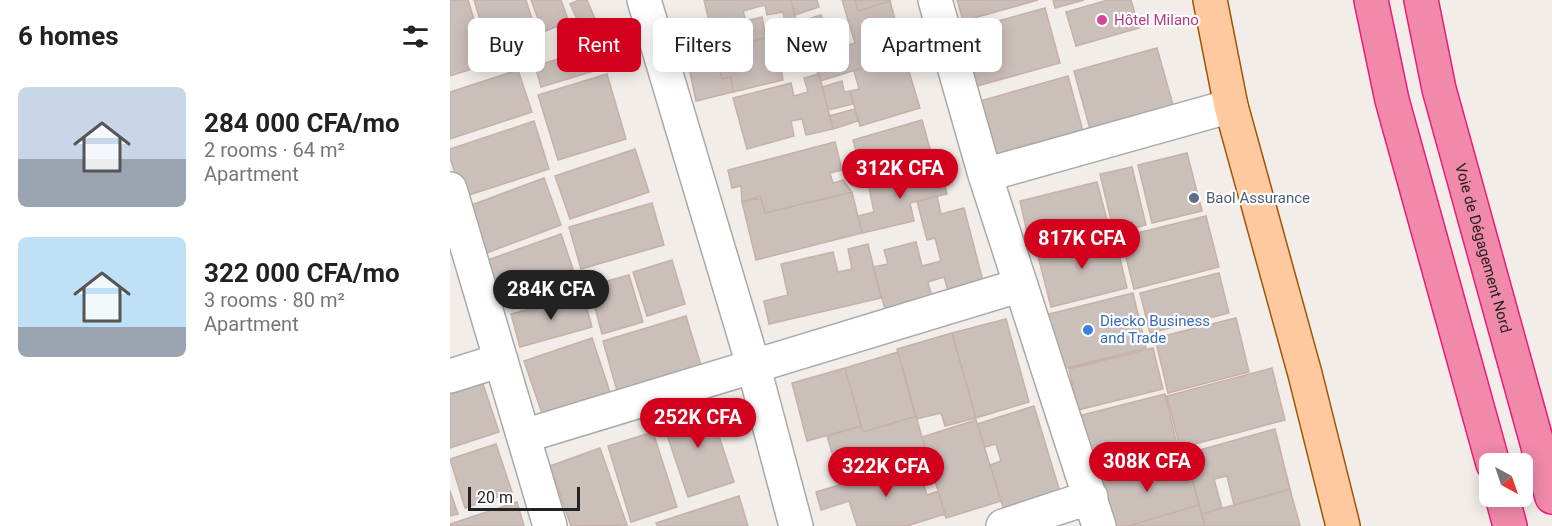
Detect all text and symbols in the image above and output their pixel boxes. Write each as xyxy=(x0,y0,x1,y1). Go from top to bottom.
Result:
place label: Hôtel Milano xyxy=(1114,11,1199,29)
marker: Hôtel Milano xyxy=(1095,13,1109,27)
chip: Buy xyxy=(468,18,545,72)
chip: Rent xyxy=(557,18,641,72)
chip: Filters xyxy=(653,18,753,72)
chip: New xyxy=(765,18,849,72)
chip: Apartment xyxy=(861,18,1002,72)
icon: filters xyxy=(399,20,432,53)
text: 6 homes xyxy=(18,21,119,51)
text: 284 000 CFA/mo xyxy=(204,108,400,138)
icon: home xyxy=(66,111,138,183)
text: 2 rooms · 64 m² xyxy=(204,138,345,162)
pin: 312K CFA xyxy=(838,149,962,200)
text: 312K CFA xyxy=(856,156,944,180)
text: Apartment xyxy=(204,162,299,186)
street label: Voie de Dégagement Nord xyxy=(1451,162,1515,335)
place label: Baol Assurance xyxy=(1206,189,1310,207)
marker: Baol Assurance xyxy=(1187,191,1201,205)
pin: 817K CFA xyxy=(1020,219,1144,270)
text: 817K CFA xyxy=(1038,226,1126,250)
text: 322 000 CFA/mo xyxy=(204,258,400,288)
icon: home xyxy=(66,261,138,333)
pin: 284K CFA xyxy=(489,270,613,321)
text: 284K CFA xyxy=(507,277,595,301)
text: 3 rooms · 80 m² xyxy=(204,288,345,312)
text: Apartment xyxy=(204,312,299,336)
place label: Diecko Business and Trade xyxy=(1100,312,1210,347)
marker: Diecko Business and Trade xyxy=(1081,323,1095,337)
pin: 252K CFA xyxy=(636,398,760,449)
text: 252K CFA xyxy=(654,405,742,429)
pin: 308K CFA xyxy=(1085,442,1209,493)
pin: 322K CFA xyxy=(824,447,948,498)
text: 308K CFA xyxy=(1103,449,1191,473)
north arrow xyxy=(1479,453,1533,507)
map controls xyxy=(1479,453,1533,507)
text: 322K CFA xyxy=(842,454,930,478)
scale bar xyxy=(468,484,580,512)
text: 20 m xyxy=(477,488,513,507)

